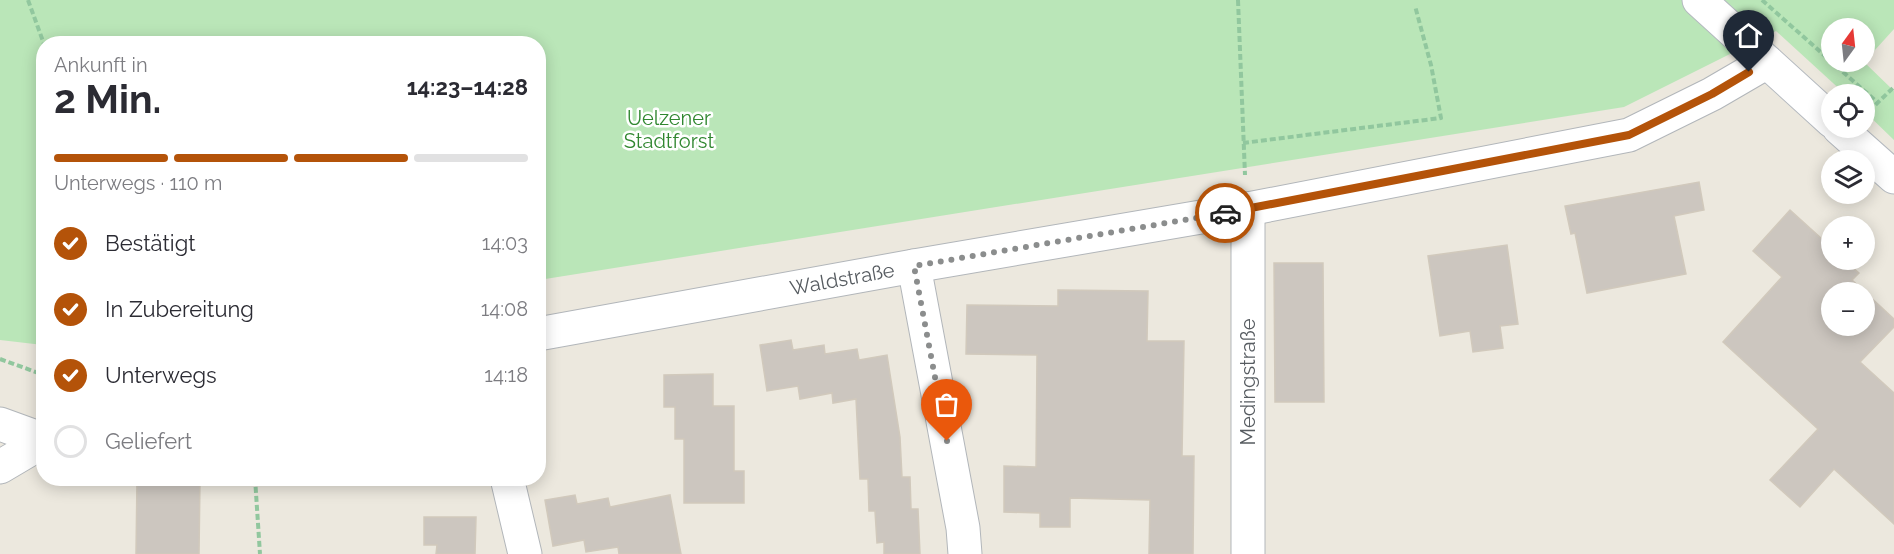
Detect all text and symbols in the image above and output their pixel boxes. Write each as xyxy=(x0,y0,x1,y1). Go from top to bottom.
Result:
pin xyxy=(1723,10,1774,72)
north arrow xyxy=(1821,18,1875,72)
map controls xyxy=(1821,18,1875,336)
icon: home xyxy=(1732,19,1765,52)
text: Ankunft in xyxy=(54,53,148,77)
text: 14:23–14:28 xyxy=(407,74,528,100)
text: 2 Min. xyxy=(54,76,161,122)
button: locate xyxy=(1821,84,1875,138)
park label: Uelzener Stadtforst xyxy=(624,106,714,153)
button: layers xyxy=(1821,150,1875,204)
text: Unterwegs · 110 m xyxy=(54,171,222,195)
courier xyxy=(1195,183,1255,243)
icon: car xyxy=(1209,197,1242,230)
button: + xyxy=(1821,216,1875,270)
icon: check xyxy=(54,227,87,260)
text: Bestätigt xyxy=(105,230,196,256)
text: 14:03 xyxy=(482,231,528,255)
street label: Waldstraße xyxy=(788,258,896,300)
button: − xyxy=(1821,282,1875,336)
icon: check xyxy=(54,293,87,326)
text: In Zubereitung xyxy=(105,296,254,322)
text: 14:08 xyxy=(481,297,528,321)
street label: Medingstraße xyxy=(1236,318,1260,445)
icon: check xyxy=(54,359,87,392)
text: Unterwegs xyxy=(105,362,217,388)
text: 14:18 xyxy=(484,363,528,387)
pin xyxy=(921,379,972,441)
icon: bag xyxy=(930,388,963,421)
text: Geliefert xyxy=(105,428,192,454)

